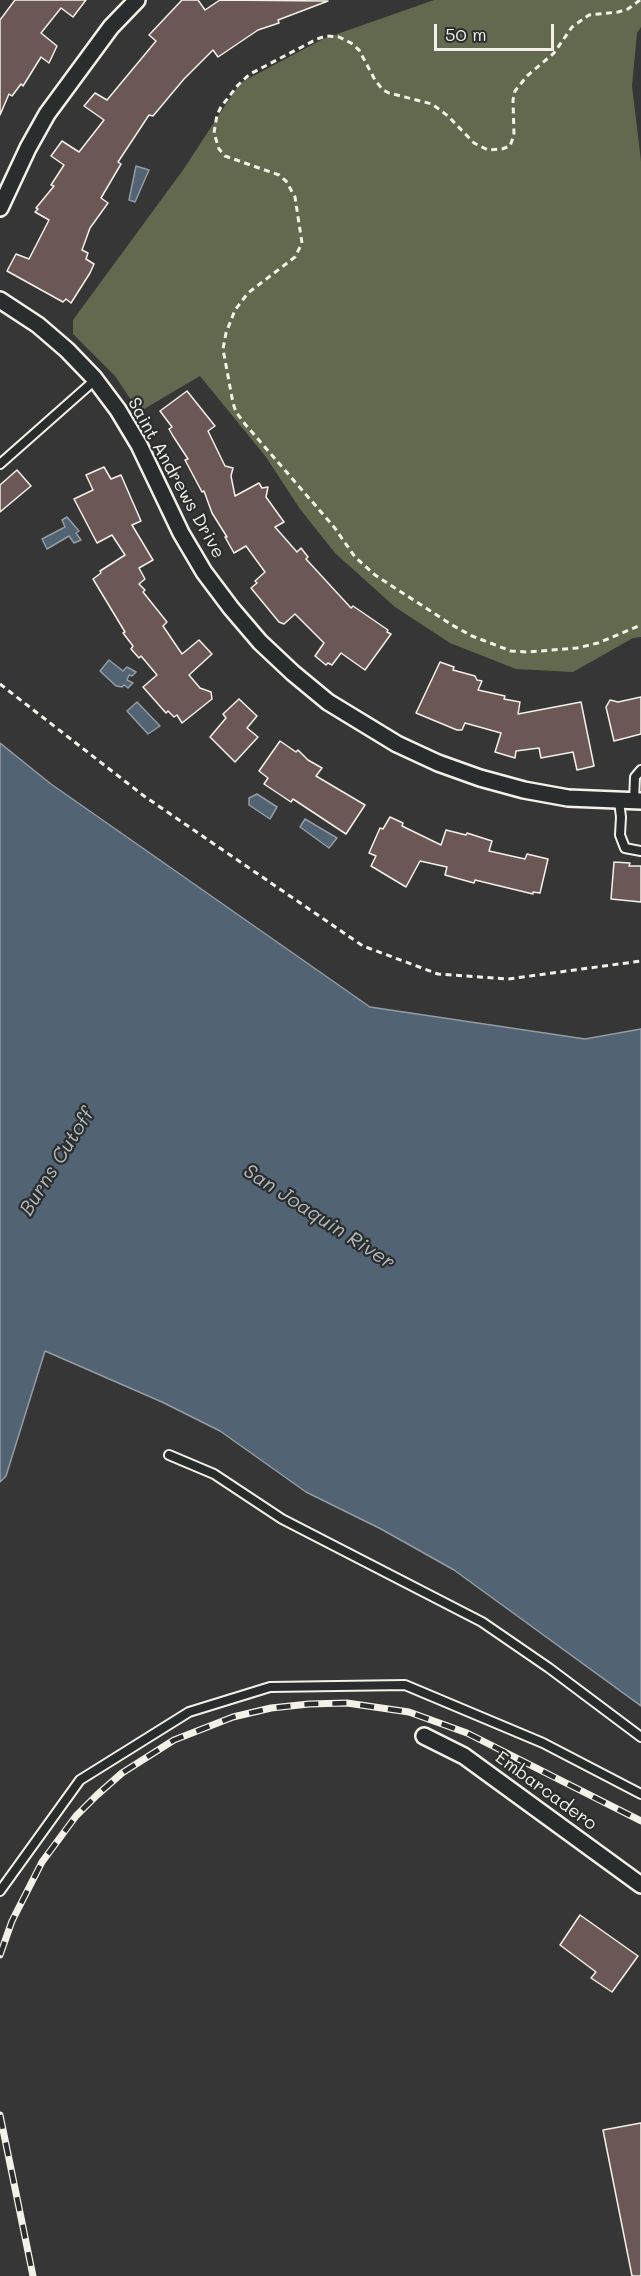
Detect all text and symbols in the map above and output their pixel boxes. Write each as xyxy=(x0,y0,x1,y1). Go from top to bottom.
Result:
scale bar xyxy=(437,12,557,50)
text: 50 m xyxy=(445,22,487,46)
street label: Saint Andrews Drive xyxy=(123,394,229,562)
water label: Burns Cutoff xyxy=(14,1104,100,1220)
water label: San Joaquin River xyxy=(239,1159,399,1275)
street label: Embarcadero xyxy=(491,1747,601,1835)

